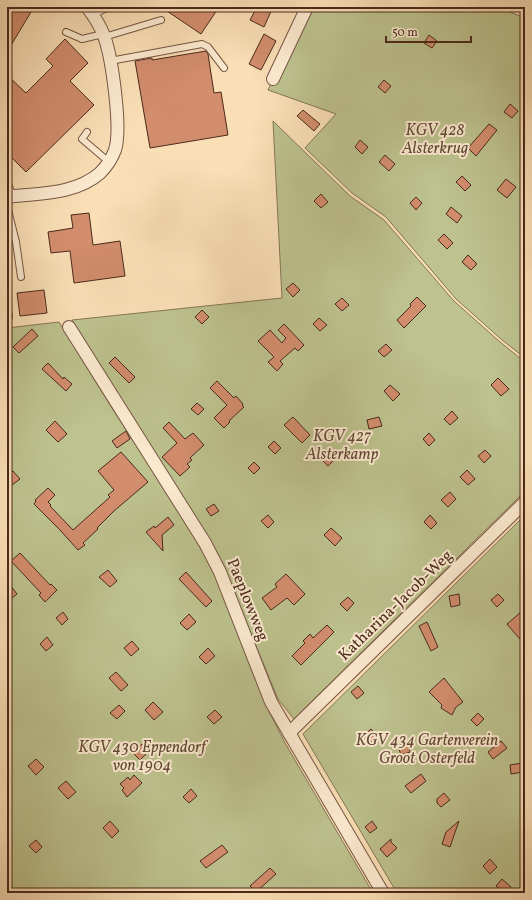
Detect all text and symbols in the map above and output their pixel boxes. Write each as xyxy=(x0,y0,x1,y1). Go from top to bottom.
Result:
scale bar xyxy=(386,18,471,44)
text: 50 m xyxy=(392,25,418,41)
park label: KGV 428 Alsterkrug xyxy=(401,120,468,160)
park label: KGV 427 Alsterkamp xyxy=(305,426,379,466)
street label: Katharina-Jacob-Weg xyxy=(334,546,458,666)
street label: Paeplowweg xyxy=(220,555,274,645)
park label: KGV 434 Gartenverein Groot Osterfeld xyxy=(356,730,498,770)
park label: KGV 430 Eppendorf von 1904 xyxy=(78,737,209,777)

